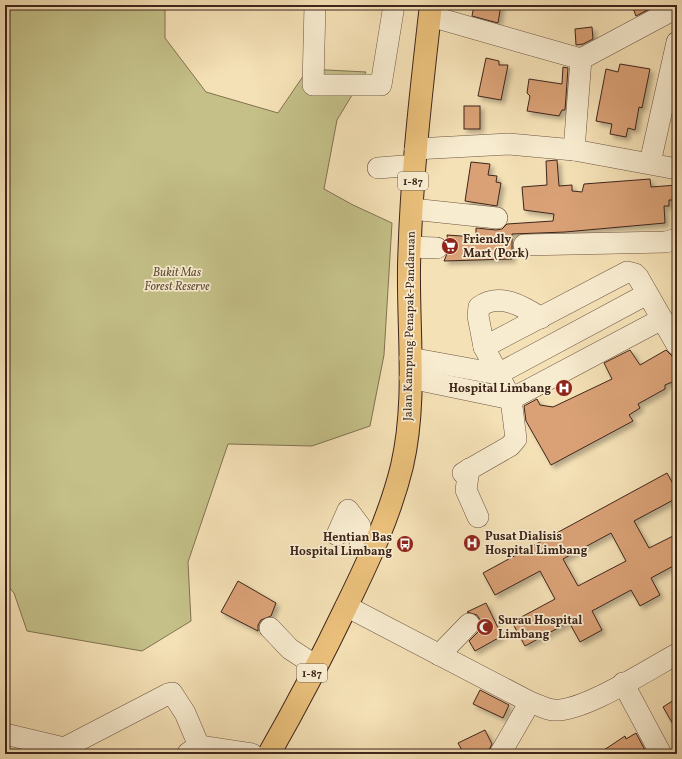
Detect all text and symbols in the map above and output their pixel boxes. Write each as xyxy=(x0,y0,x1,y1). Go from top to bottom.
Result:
road number: 1-87 xyxy=(398,172,428,190)
street label: Jalan Kampung Penapak-Pandaruan xyxy=(400,231,420,421)
place label: Friendly Mart (Pork) xyxy=(463,232,529,262)
supermarket icon: Friendly Mart (Pork) xyxy=(440,236,460,256)
park label: Bukit Mas Forest Reserve xyxy=(144,265,210,295)
hospital icon: Hospital Limbang xyxy=(554,378,574,398)
place label: Hospital Limbang xyxy=(449,381,551,397)
place label: Pusat Dialisis Hospital Limbang xyxy=(485,529,588,559)
place label: Hentian Bas Hospital Limbang xyxy=(290,530,392,560)
hospital icon: Pusat Dialisis Hospital Limbang xyxy=(462,533,482,553)
bus stop icon: Hentian Bas Hospital Limbang xyxy=(395,534,415,554)
place label: Surau Hospital Limbang xyxy=(498,613,582,643)
mosque icon: Surau Hospital Limbang xyxy=(475,617,495,637)
road number: 1-87 xyxy=(297,664,327,682)

